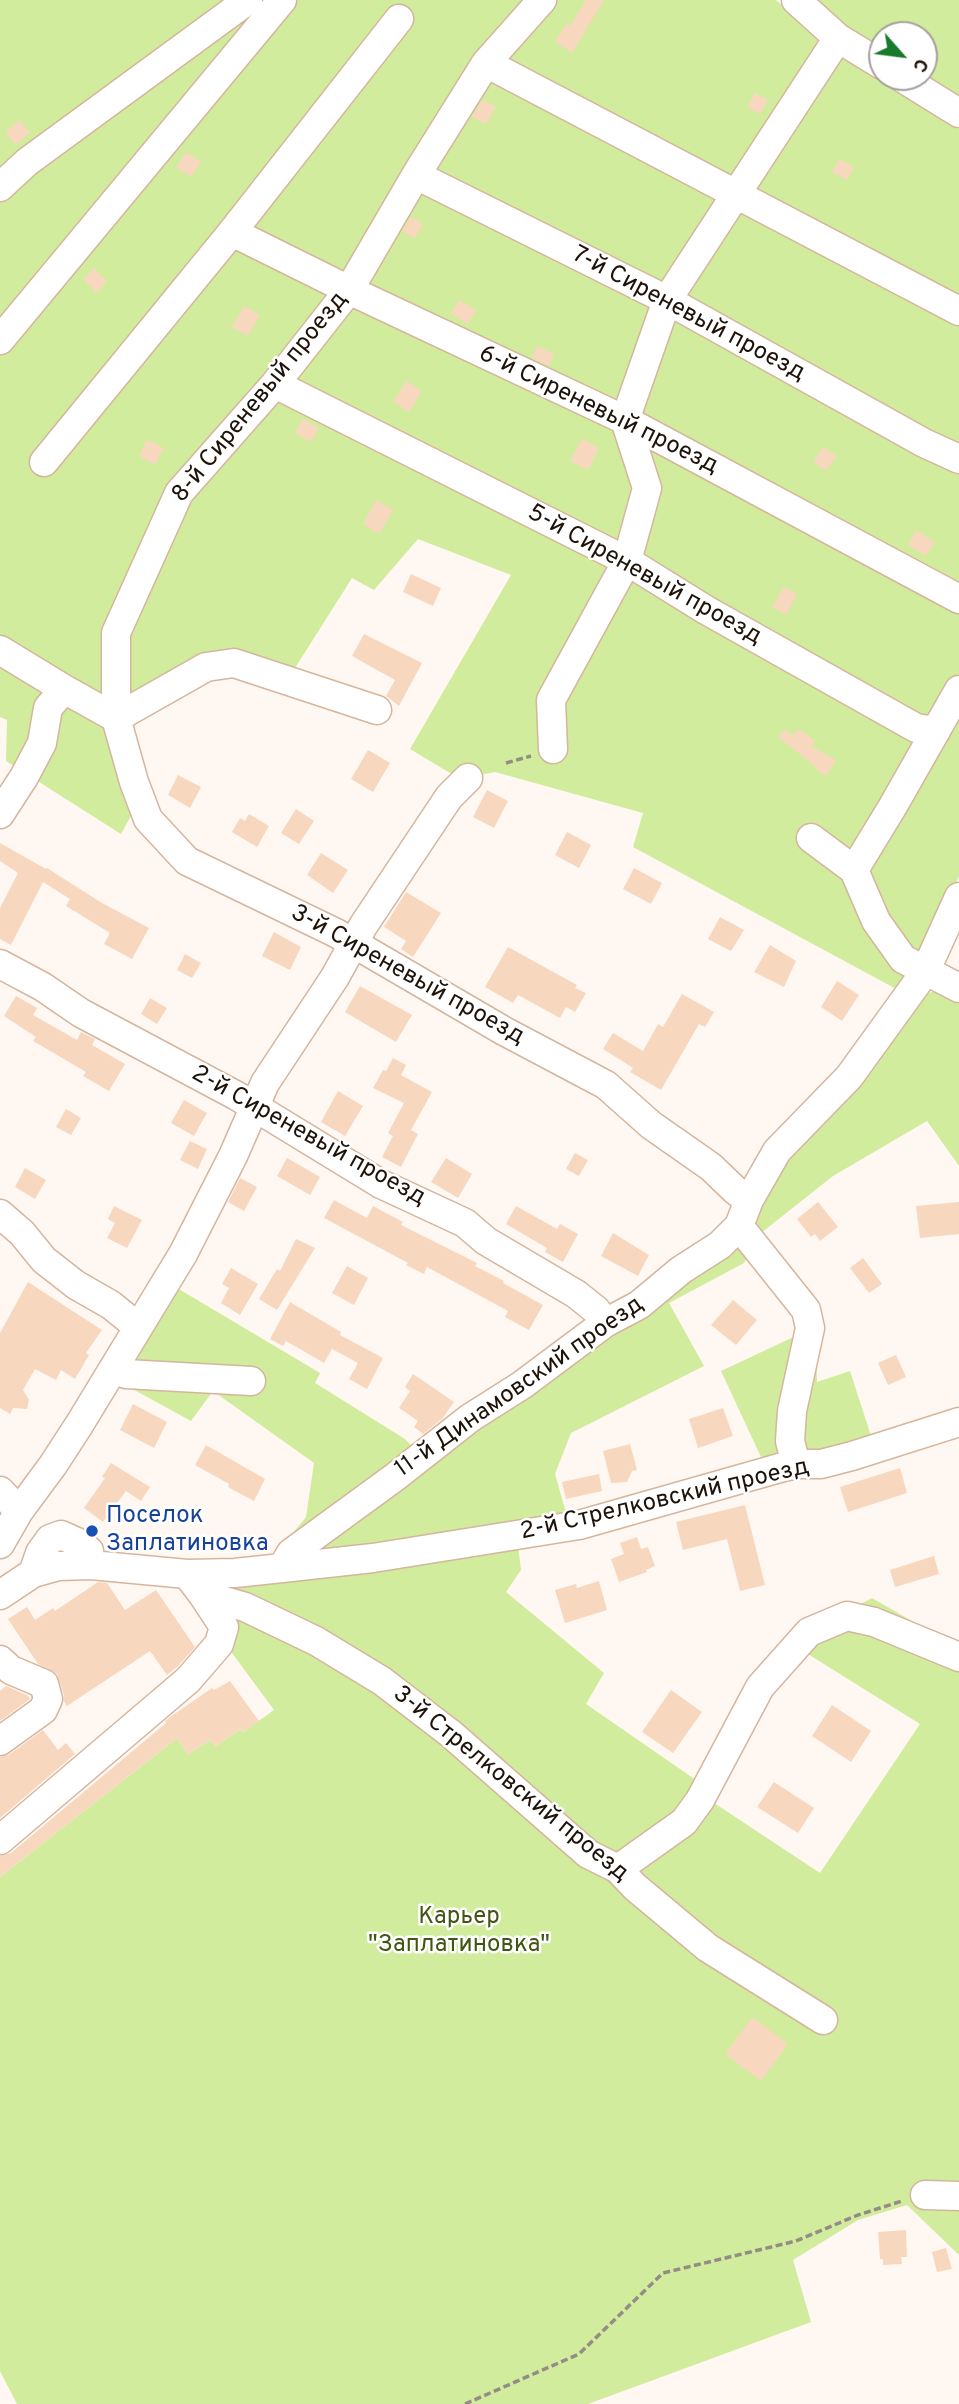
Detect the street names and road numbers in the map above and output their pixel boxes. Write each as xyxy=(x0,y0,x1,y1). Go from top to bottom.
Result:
street label: 7-й Сиреневый проезд xyxy=(567,241,809,389)
street label: 8-й Сиреневый проезд xyxy=(167,287,355,509)
street label: 6-й Сиреневый проезд xyxy=(474,340,722,482)
street label: 5-й Сиреневый проезд xyxy=(522,500,766,652)
street label: 3-й Сиреневый проезд xyxy=(285,900,529,1052)
street label: 2-й Сиреневый проезд xyxy=(186,1061,430,1213)
street label: 11-й Динамовский проезд xyxy=(390,1291,650,1485)
street label: 2-й Стрелковский проезд xyxy=(518,1454,812,1548)
street label: 3-й Стрелковский проезд xyxy=(386,1681,634,1889)

